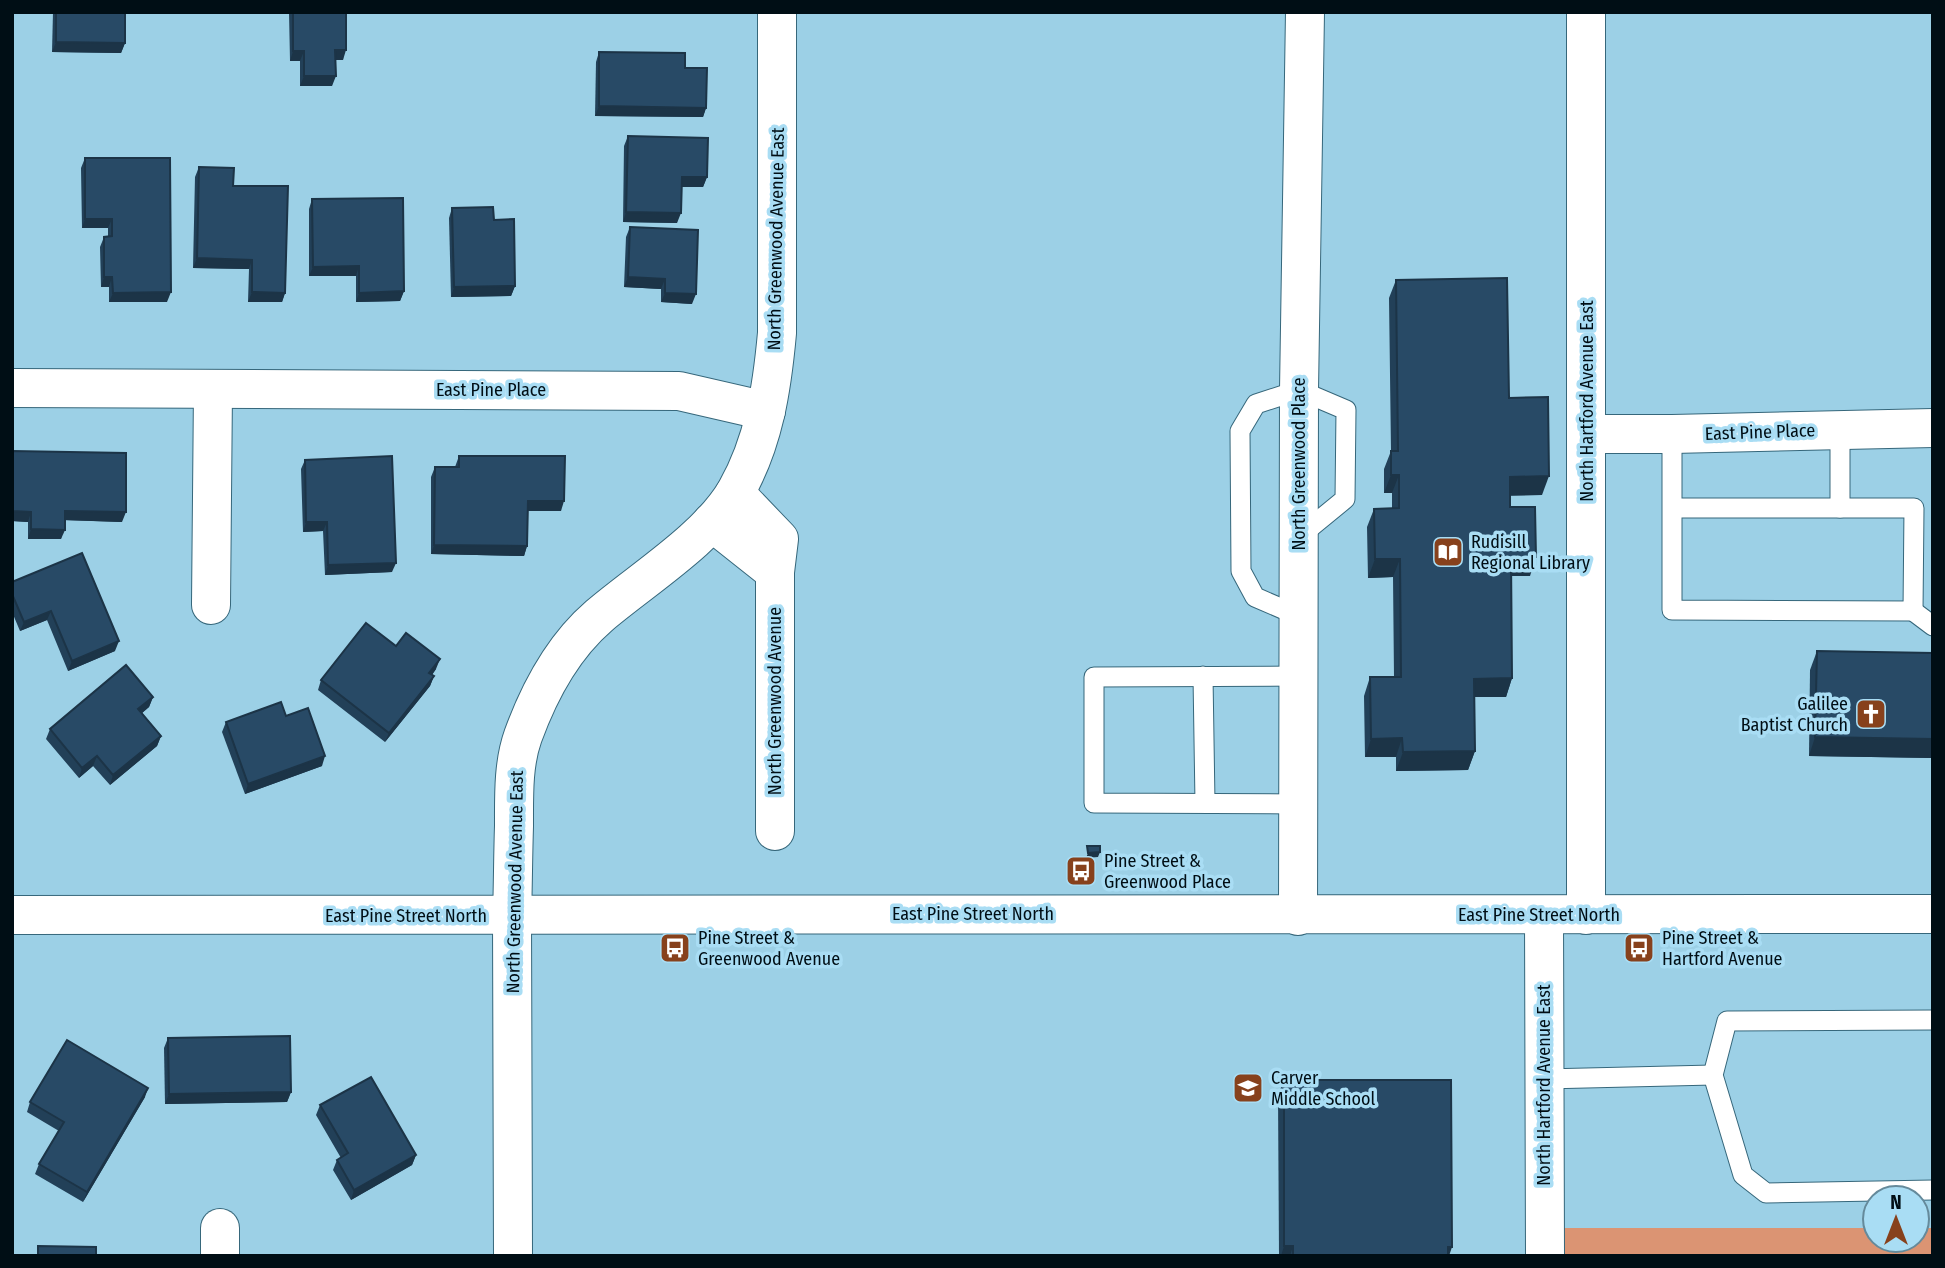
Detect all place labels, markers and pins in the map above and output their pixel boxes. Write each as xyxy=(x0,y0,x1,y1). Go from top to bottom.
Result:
place label: Rudisill Regional Library xyxy=(1471,531,1590,574)
library icon: Rudisill Regional Library xyxy=(1431,535,1465,569)
place label: Galilee Baptist Church xyxy=(1741,693,1848,736)
church icon: Galilee Baptist Church xyxy=(1854,697,1888,731)
place label: Pine Street & Greenwood Place xyxy=(1104,850,1231,893)
bus stop icon: Pine Street & Greenwood Place xyxy=(1064,854,1098,888)
place label: Pine Street & Greenwood Avenue xyxy=(698,927,840,970)
place label: Pine Street & Hartford Avenue xyxy=(1662,927,1783,970)
bus stop icon: Pine Street & Greenwood Avenue xyxy=(658,931,692,965)
bus stop icon: Pine Street & Hartford Avenue xyxy=(1622,931,1656,965)
place label: Carver Middle School xyxy=(1271,1067,1375,1110)
school or university icon: Carver Middle School xyxy=(1231,1071,1265,1105)

